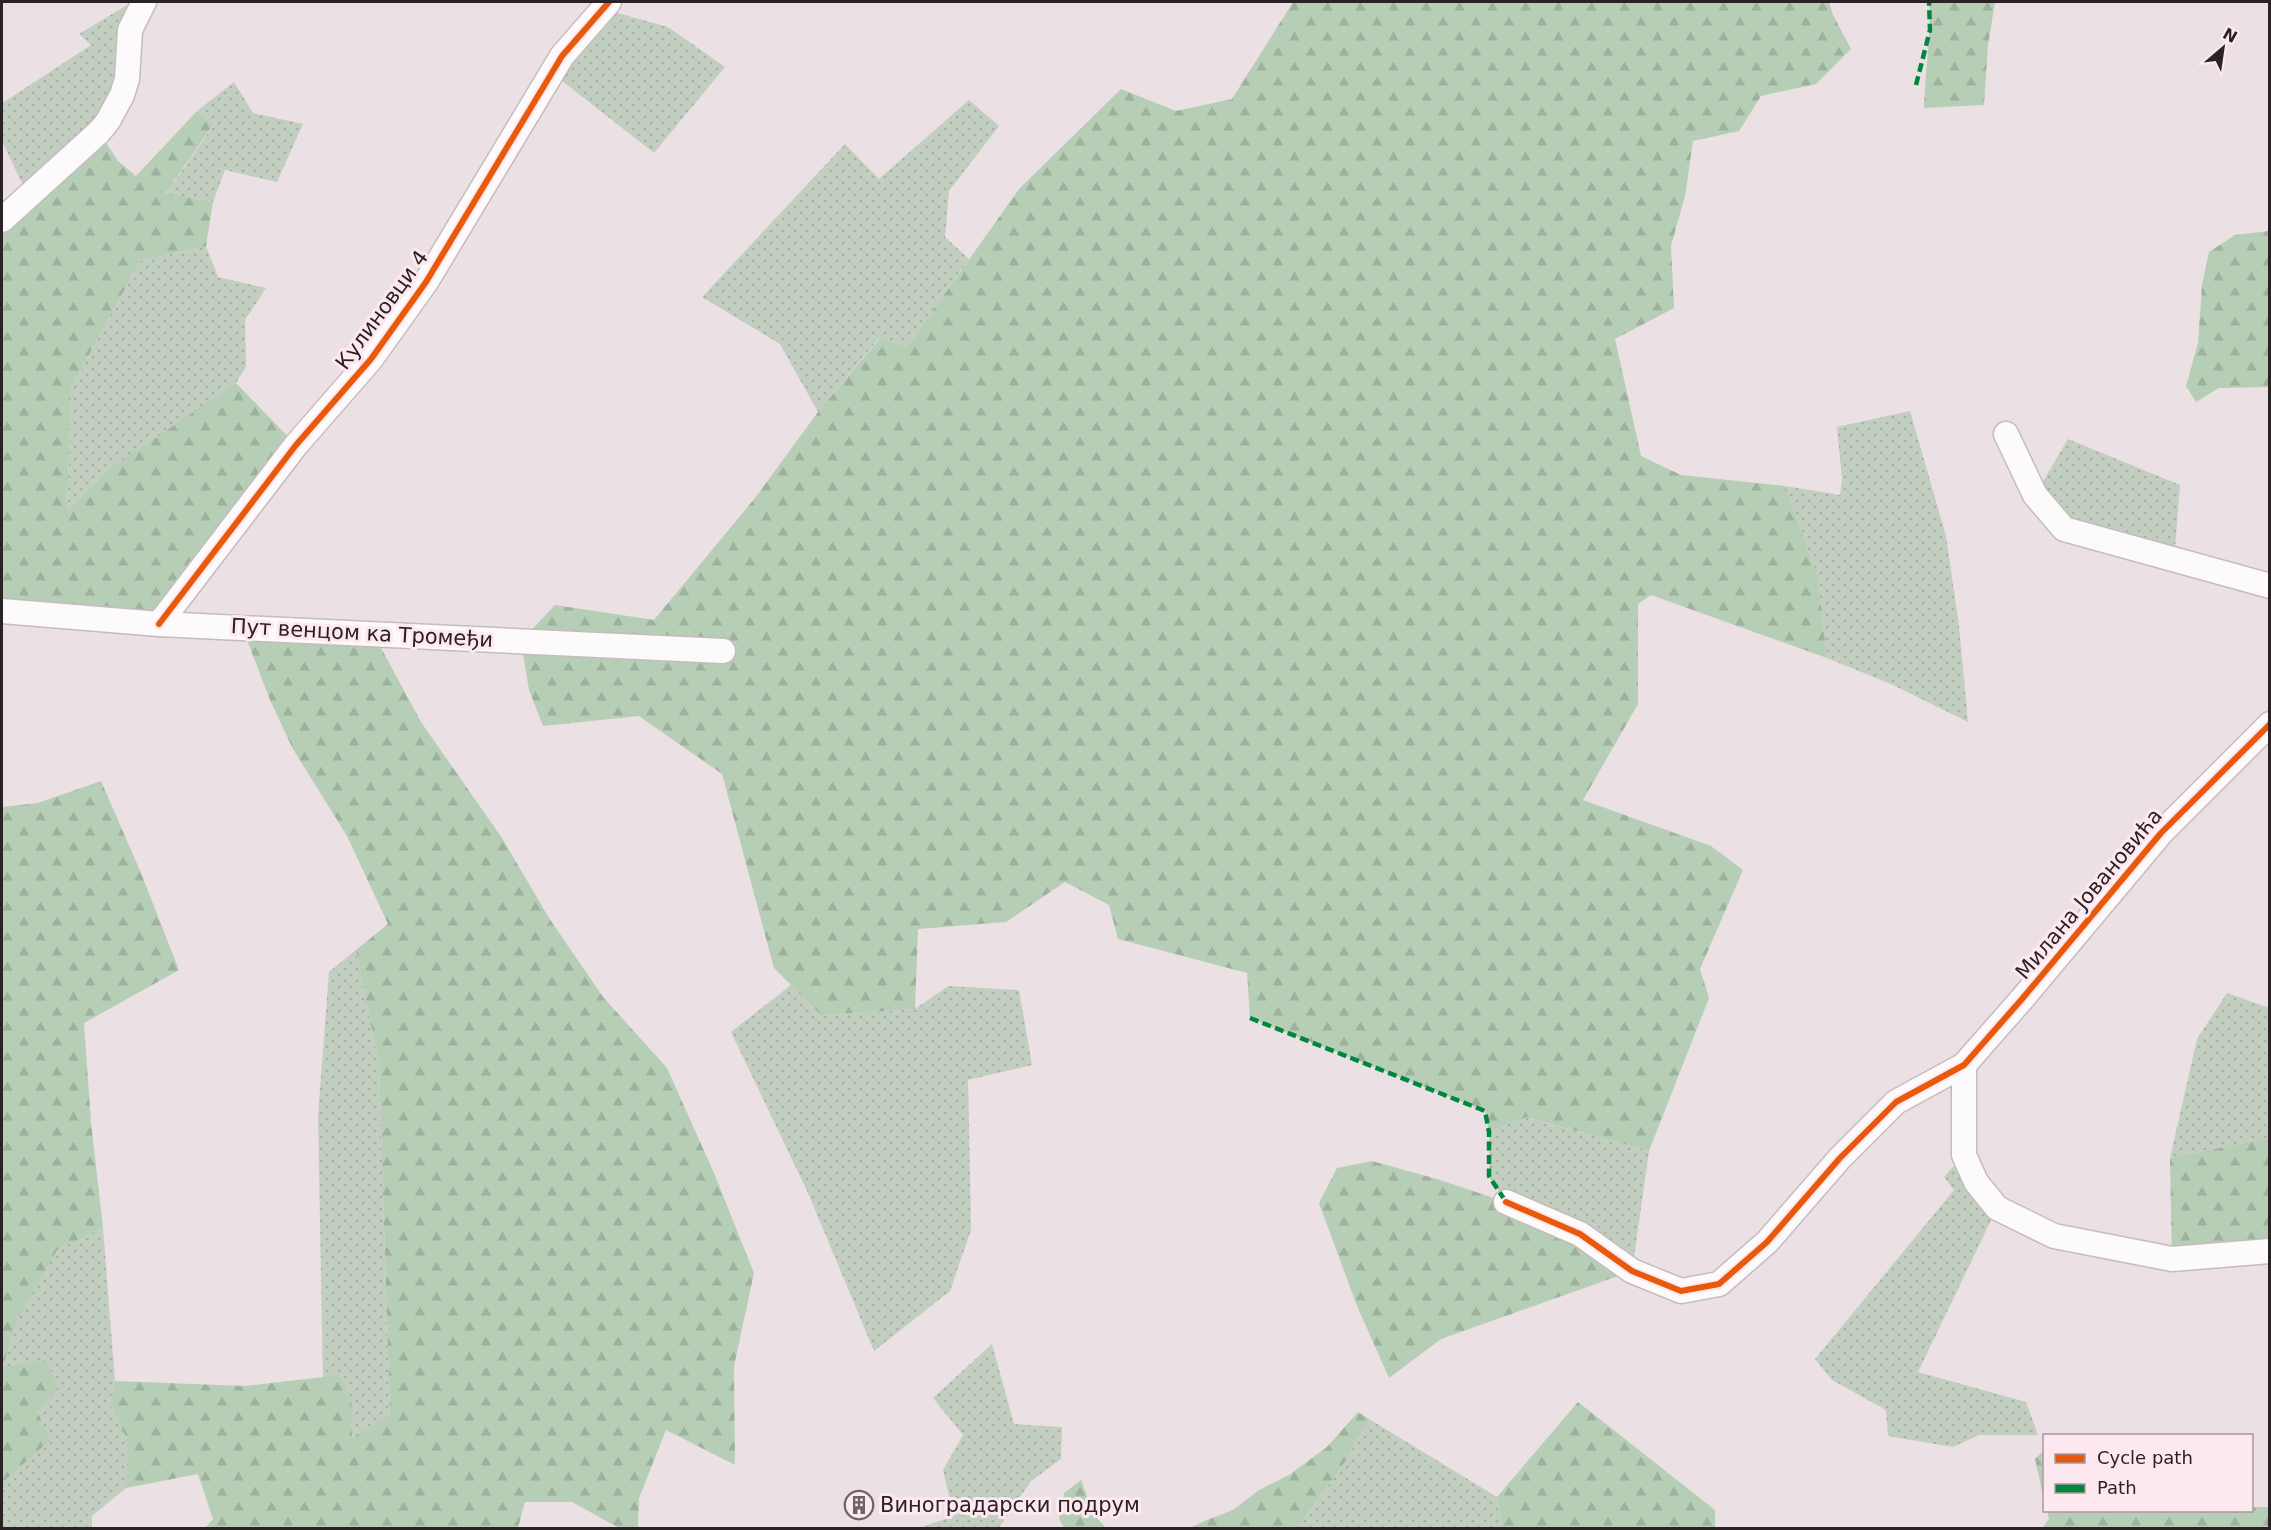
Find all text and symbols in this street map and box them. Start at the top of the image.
north arrow [2193,18,2253,78]
text: N [2220,24,2240,47]
street label: Кулиновци 4 [331,246,433,374]
street label: Пут венцом ка Тромеђи [230,614,494,652]
street label: Милана Јовановића [2011,804,2167,984]
legend [2043,1434,2253,1512]
text: Cycle path [2097,1447,2193,1468]
text: Path [2097,1477,2137,1498]
building icon: Виноградарски подрум [843,1489,875,1521]
place label: Виноградарски подрум [880,1493,1140,1517]

